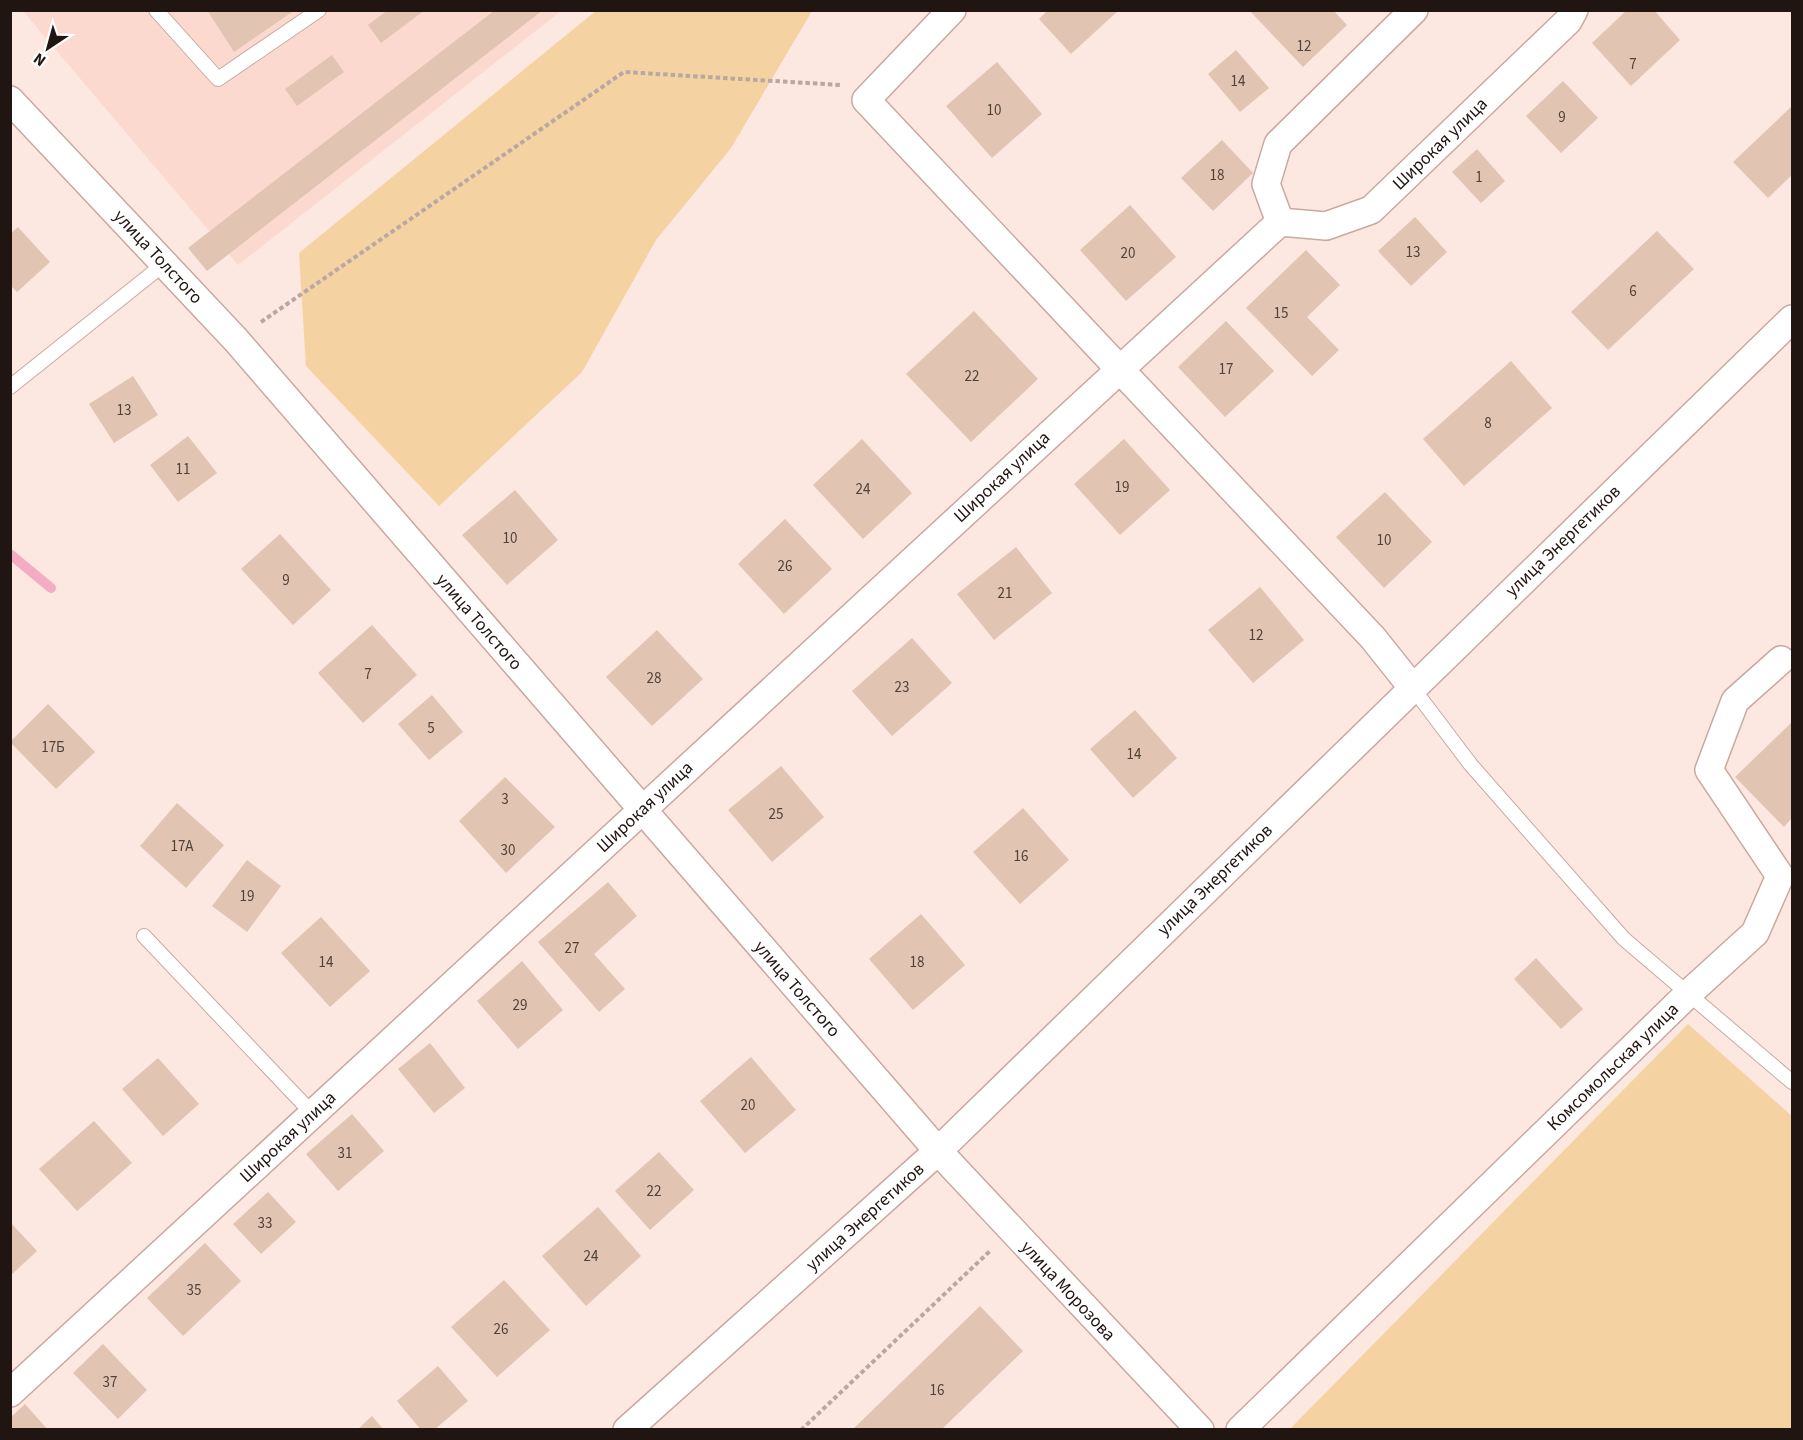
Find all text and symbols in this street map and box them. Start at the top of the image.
north arrow [18,18,78,78]
house number: 12 [1297,36,1311,57]
text: N [29,47,51,71]
house number: 7 [1629,54,1637,75]
house number: 14 [1231,71,1246,92]
street label: Широкая улица [1387,92,1493,196]
house number: 10 [987,100,1001,121]
house number: 9 [1558,107,1566,128]
house number: 18 [1210,165,1224,186]
house number: 1 [1475,167,1483,188]
street label: улица Толстого [108,204,208,310]
house number: 13 [1406,242,1420,263]
house number: 20 [1121,243,1135,264]
house number: 6 [1629,281,1637,302]
house number: 15 [1274,303,1288,324]
house number: 17 [1219,359,1233,380]
house number: 22 [965,366,979,387]
house number: 13 [117,400,131,421]
house number: 8 [1484,413,1492,434]
street label: Широкая улица [948,426,1056,528]
house number: 11 [176,459,190,480]
house number: 19 [1115,477,1129,498]
house number: 24 [856,479,871,500]
street label: улица Энергетиков [1500,479,1626,603]
house number: 10 [503,528,517,549]
house number: 10 [1377,530,1391,551]
house number: 26 [778,556,792,577]
street label: улица Толстого [430,568,528,676]
house number: 9 [282,570,290,591]
house number: 21 [998,583,1012,604]
house number: 12 [1249,625,1263,646]
house number: 7 [364,664,372,685]
house number: 28 [647,668,661,689]
house number: 23 [895,677,909,698]
house number: 5 [427,718,435,739]
house number: 17Б [41,737,65,758]
house number: 14 [1127,744,1142,765]
street label: Широкая улица [591,756,699,858]
house number: 3 [501,789,509,810]
house number: 25 [769,804,783,825]
street label: улица Энергетиков [1152,818,1278,942]
house number: 17А [170,836,194,857]
house number: 30 [501,840,515,861]
house number: 16 [1014,846,1028,867]
house number: 19 [240,886,254,907]
street label: улица Толстого [748,935,846,1043]
house number: 27 [565,938,579,959]
house number: 14 [319,952,334,973]
house number: 18 [910,952,924,973]
house number: 29 [513,995,527,1016]
street label: Комсомольская улица [1542,997,1684,1137]
street label: Широкая улица [234,1086,342,1188]
house number: 20 [741,1095,755,1116]
house number: 31 [338,1143,352,1164]
street label: улица Энергетиков [800,1157,930,1277]
house number: 22 [647,1181,661,1202]
house number: 33 [258,1213,272,1234]
street label: улица Морозова [1015,1235,1121,1347]
house number: 24 [584,1246,599,1267]
house number: 35 [187,1280,201,1301]
house number: 26 [494,1319,508,1340]
house number: 37 [103,1372,117,1393]
house number: 16 [930,1380,944,1401]

